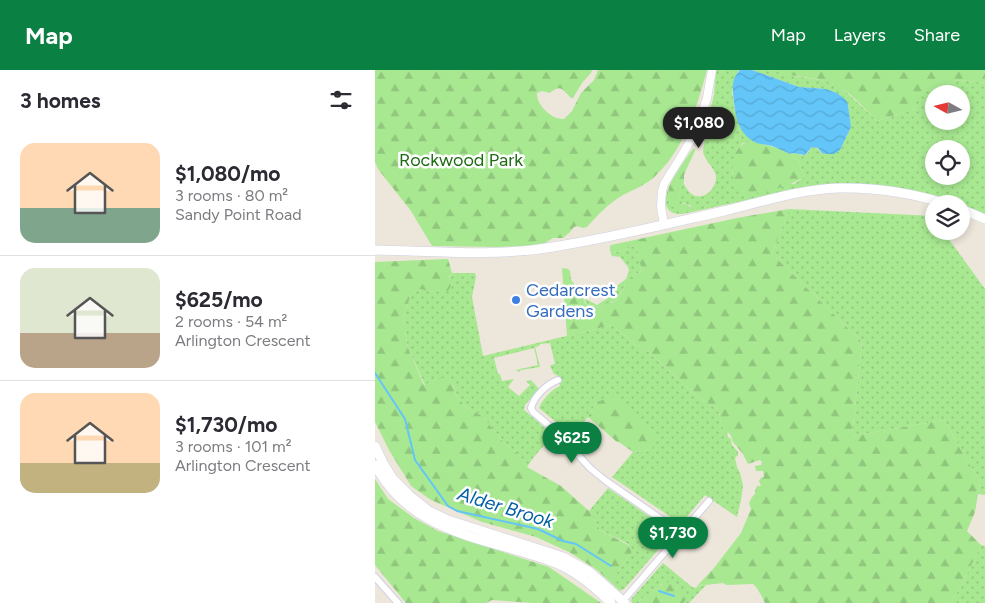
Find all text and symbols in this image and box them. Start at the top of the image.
text: Map [25,21,73,50]
text: Map [771,24,806,46]
text: Layers [834,24,886,46]
text: Share [914,24,960,46]
north arrow [925,85,970,130]
map controls [925,85,970,240]
icon: filters [327,86,355,114]
text: 3 homes [20,88,101,113]
pin: $1,080 [658,106,740,149]
text: $1,080 [674,113,724,132]
button: locate [925,140,970,185]
park label: Rockwood Park [399,149,523,171]
text: $1,080/mo [175,161,281,186]
icon: home [60,163,120,223]
text: 3 rooms · 80 m² [175,186,288,205]
button: layers [925,195,970,240]
text: Sandy Point Road [175,205,302,224]
place label: Cedarcrest Gardens [526,279,616,322]
text: $625/mo [175,287,263,312]
icon: home [60,288,120,348]
marker: Cedarcrest Gardens [510,294,522,306]
text: 2 rooms · 54 m² [175,312,287,331]
text: Arlington Crescent [175,331,310,350]
text: $1,730/mo [175,412,277,437]
icon: home [60,413,120,473]
pin: $625 [542,422,602,464]
text: $625 [554,428,590,447]
text: 3 rooms · 101 m² [175,437,291,456]
text: Arlington Crescent [175,456,310,475]
water label: Alder Brook [454,482,557,533]
pin: $1,730 [632,516,714,559]
text: $1,730 [649,523,697,542]

